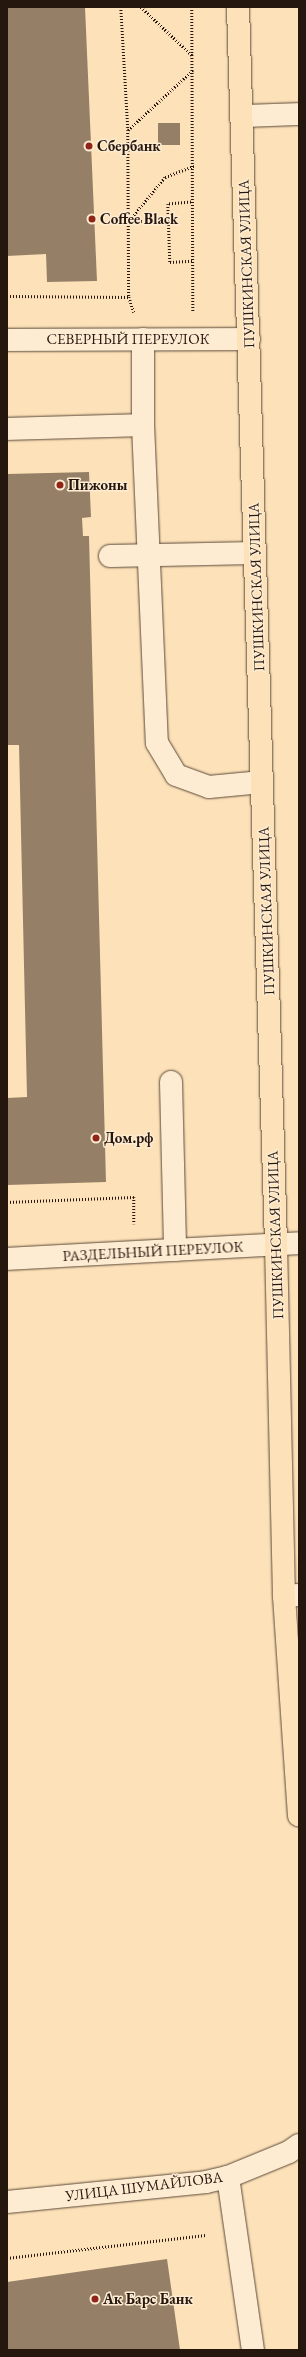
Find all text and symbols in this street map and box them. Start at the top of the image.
place label: Сбербанк [97,137,161,155]
marker: Сбербанк [84,141,94,151]
street label: ПУШКИНСКАЯ УЛИЦА [234,179,258,349]
place label: Coffee Black [100,210,178,228]
marker: Coffee Black [87,214,97,224]
street label: СЕВЕРНЫЙ ПЕРЕУЛОК [46,330,210,348]
place label: Пижоны [68,476,127,494]
marker: Пижоны [55,480,65,490]
street label: ПУШКИНСКАЯ УЛИЦА [244,502,268,672]
street label: ПУШКИНСКАЯ УЛИЦА [254,826,278,996]
place label: Дом.рф [104,1129,153,1147]
marker: Дом.рф [91,1133,101,1143]
street label: ПУШКИНСКАЯ УЛИЦА [263,1150,287,1320]
street label: РАЗДЕЛЬНЫЙ ПЕРЕУЛОК [62,1237,244,1265]
street label: УЛИЦА ШУМАЙЛОВА [64,2167,224,2205]
place label: Ак Барс Банк [103,2290,193,2308]
marker: Ак Барс Банк [90,2294,100,2304]

